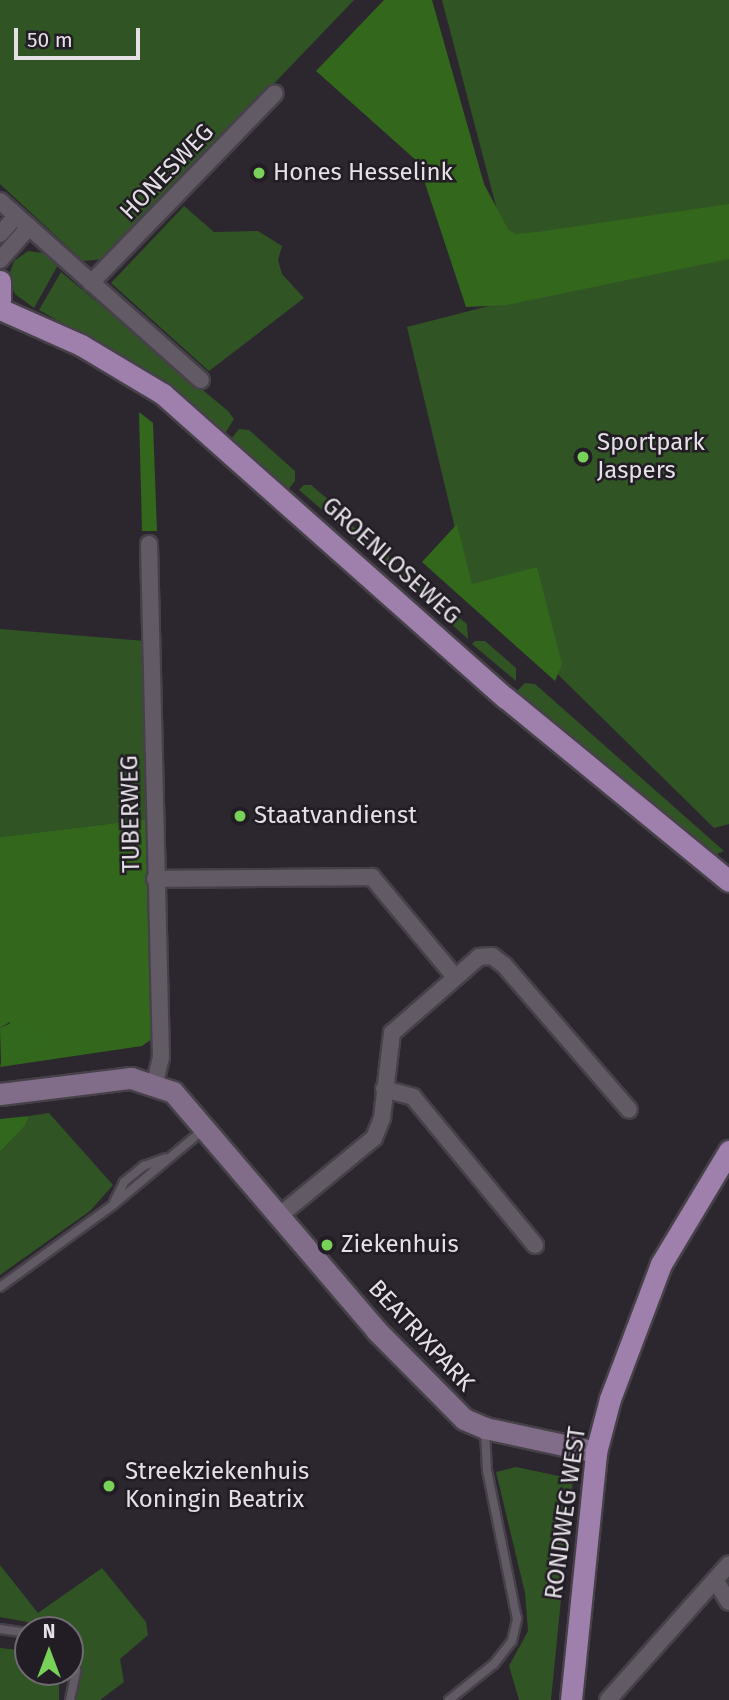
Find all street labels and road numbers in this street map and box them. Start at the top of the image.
street label: HONESWEG [114,118,220,226]
street label: GROENLOSEWEG [316,491,466,631]
street label: TUBERWEG [116,755,146,873]
street label: BEATRIXPARK [362,1274,480,1398]
street label: RONDWEG WEST [540,1425,592,1601]

